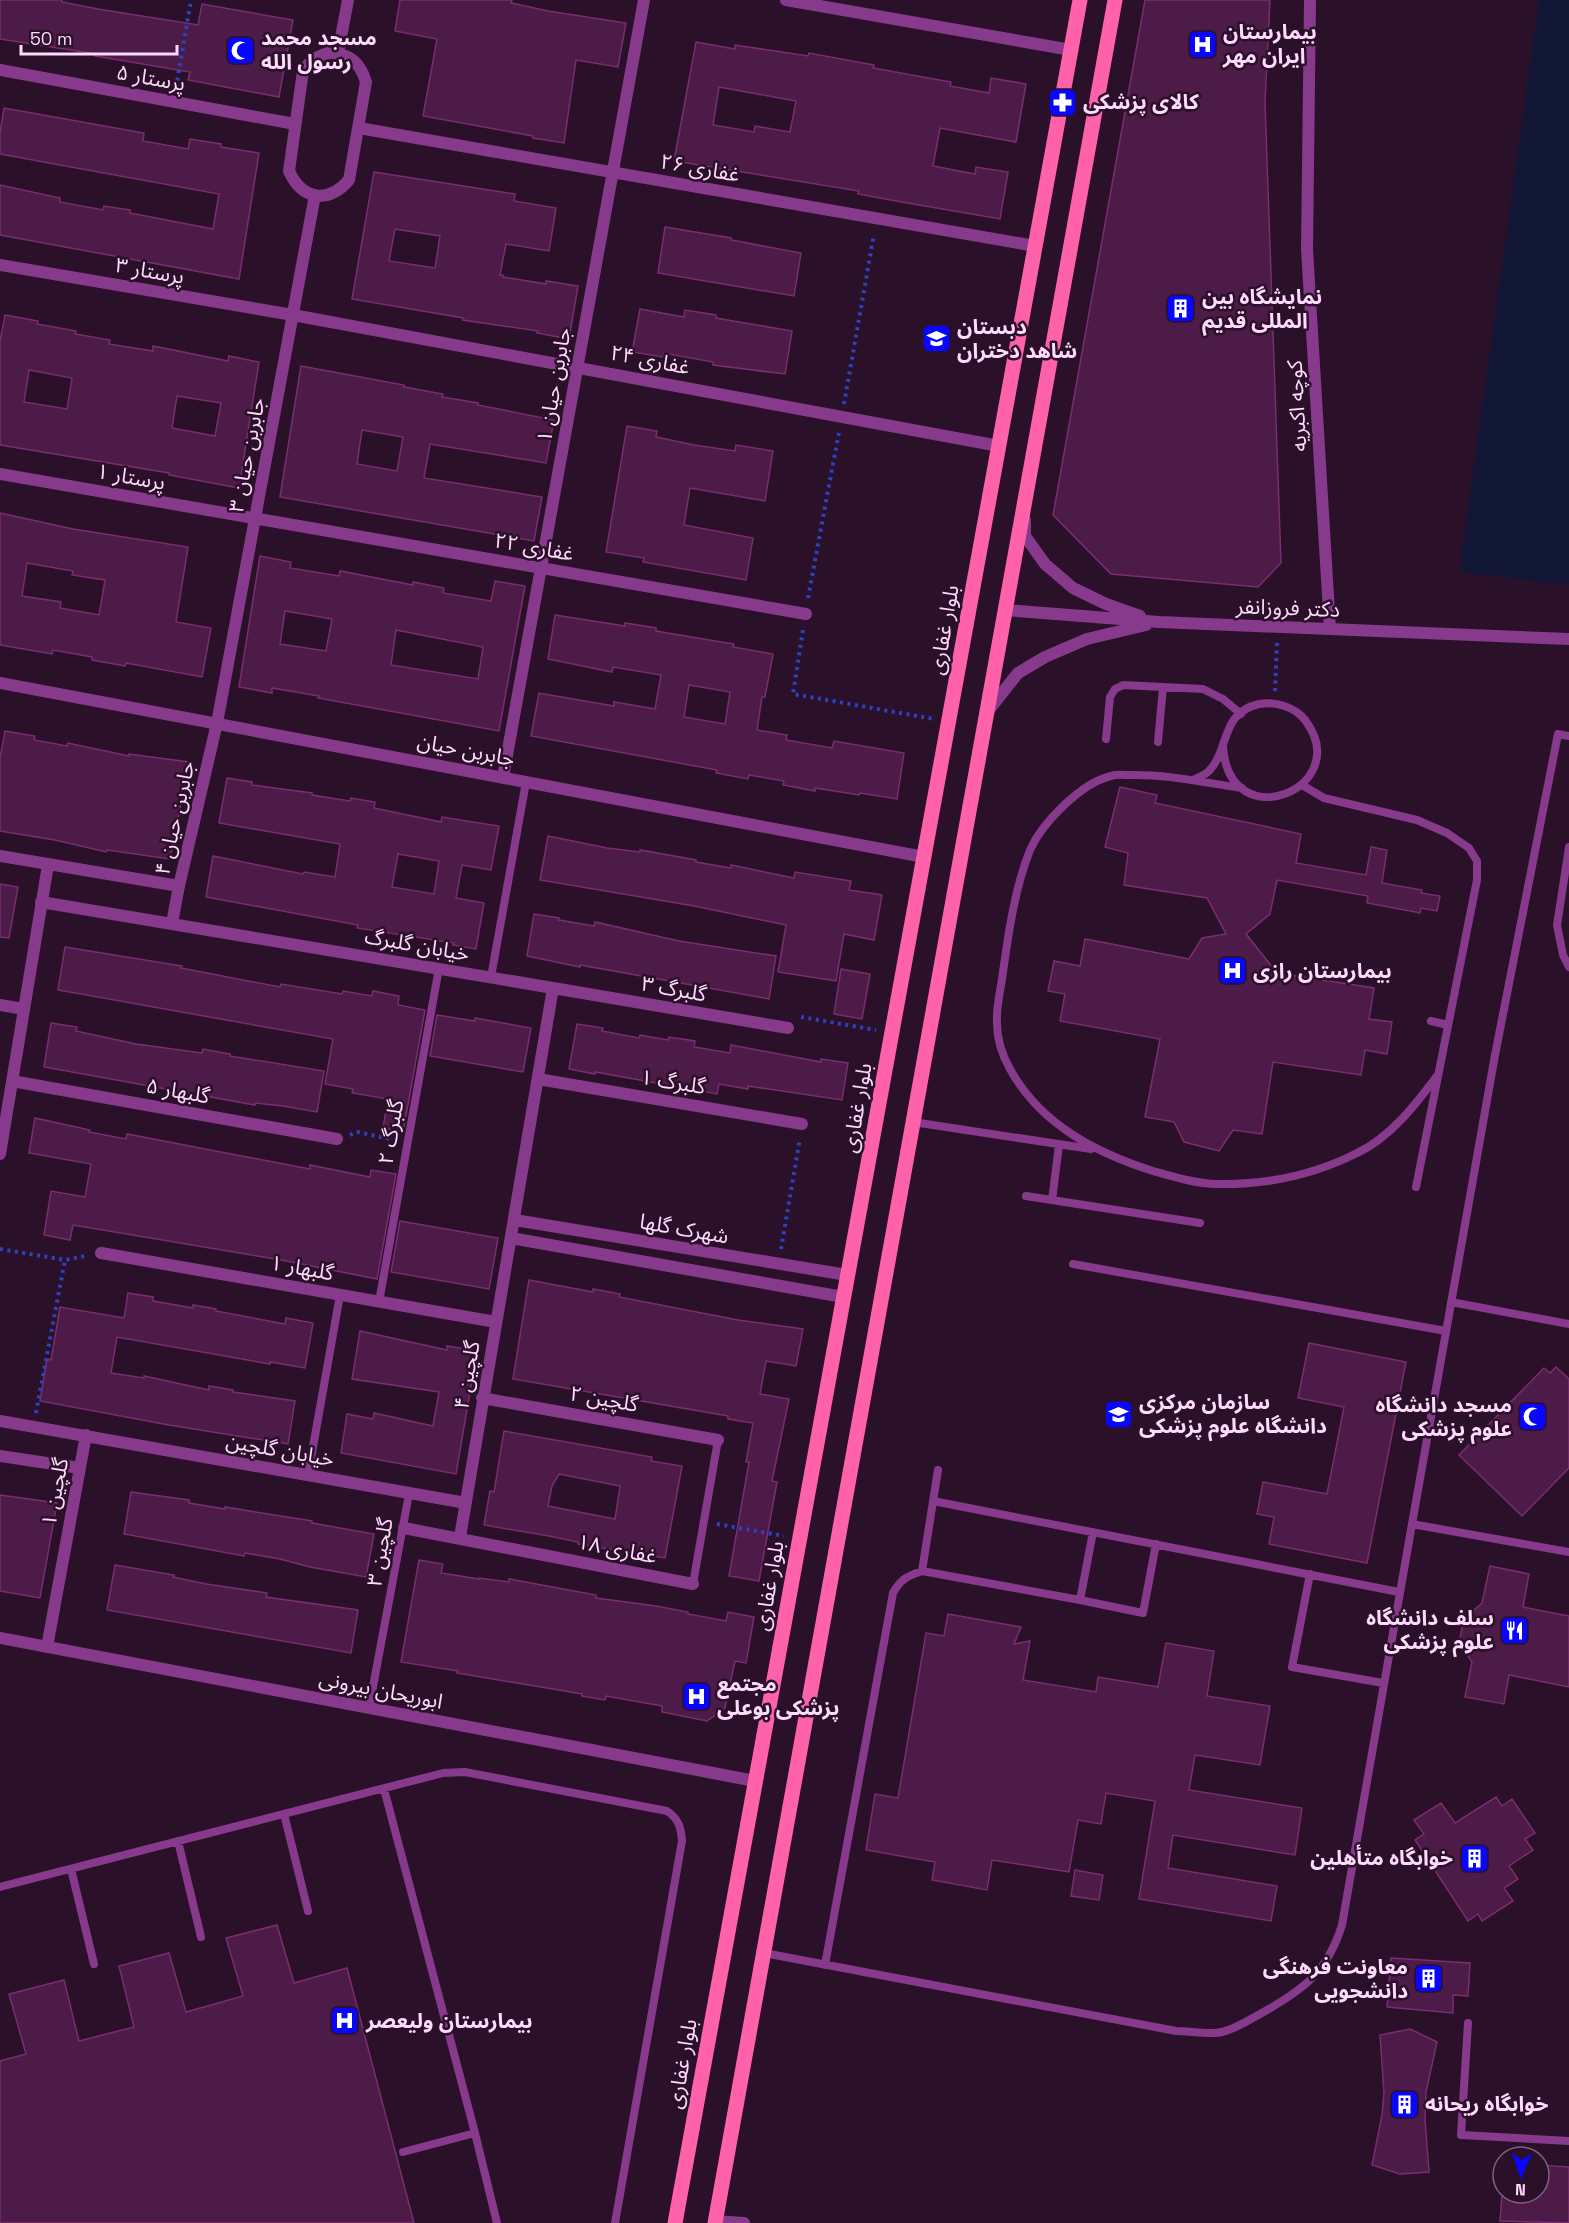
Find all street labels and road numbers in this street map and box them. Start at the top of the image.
street label: پرستار ۵ [114,58,188,97]
street label: غفاری ۲۶ [658,147,742,188]
street label: پرستار ۳ [113,251,187,290]
street label: جابربن حیان ۱ [530,325,577,445]
street label: غفاری ۲۴ [608,339,692,380]
street label: کوچه اکبریه [1281,359,1312,452]
street label: جابربن حیان ۳ [222,395,271,515]
street label: پرستار ۱ [94,457,168,496]
street label: غفاری ۲۲ [492,526,576,567]
street label: بلوار غفاری [922,583,965,677]
street label: دکتر فروزانفر [1235,592,1340,623]
street label: جابربن حیان [415,727,517,772]
street label: جابربن حیان ۴ [148,758,201,878]
street label: خیابان گلبرگ [363,922,472,967]
street label: گلبرگ ۳ [640,970,709,1008]
street label: بلوار غفاری [835,1061,878,1155]
street label: گلبرگ ۱ [639,1063,708,1100]
street label: گلبهار ۵ [144,1072,212,1109]
street label: گلبرگ ۲ [372,1097,410,1166]
street label: شهرک گلها [637,1207,731,1250]
street label: گلبهار ۱ [268,1249,336,1286]
street label: گلچین ۴ [447,1338,486,1411]
street label: گلچین ۲ [568,1379,641,1418]
street label: خیابان گلچین [224,1427,336,1472]
street label: گلچین ۱ [35,1455,74,1528]
street label: گلچین ۳ [360,1515,399,1588]
street label: غفاری ۱۸ [575,1528,659,1569]
street label: بلوار غفاری [747,1539,790,1633]
street label: ابوریحان بیرونی [317,1664,445,1715]
street label: بلوار غفاری [660,2017,703,2111]

